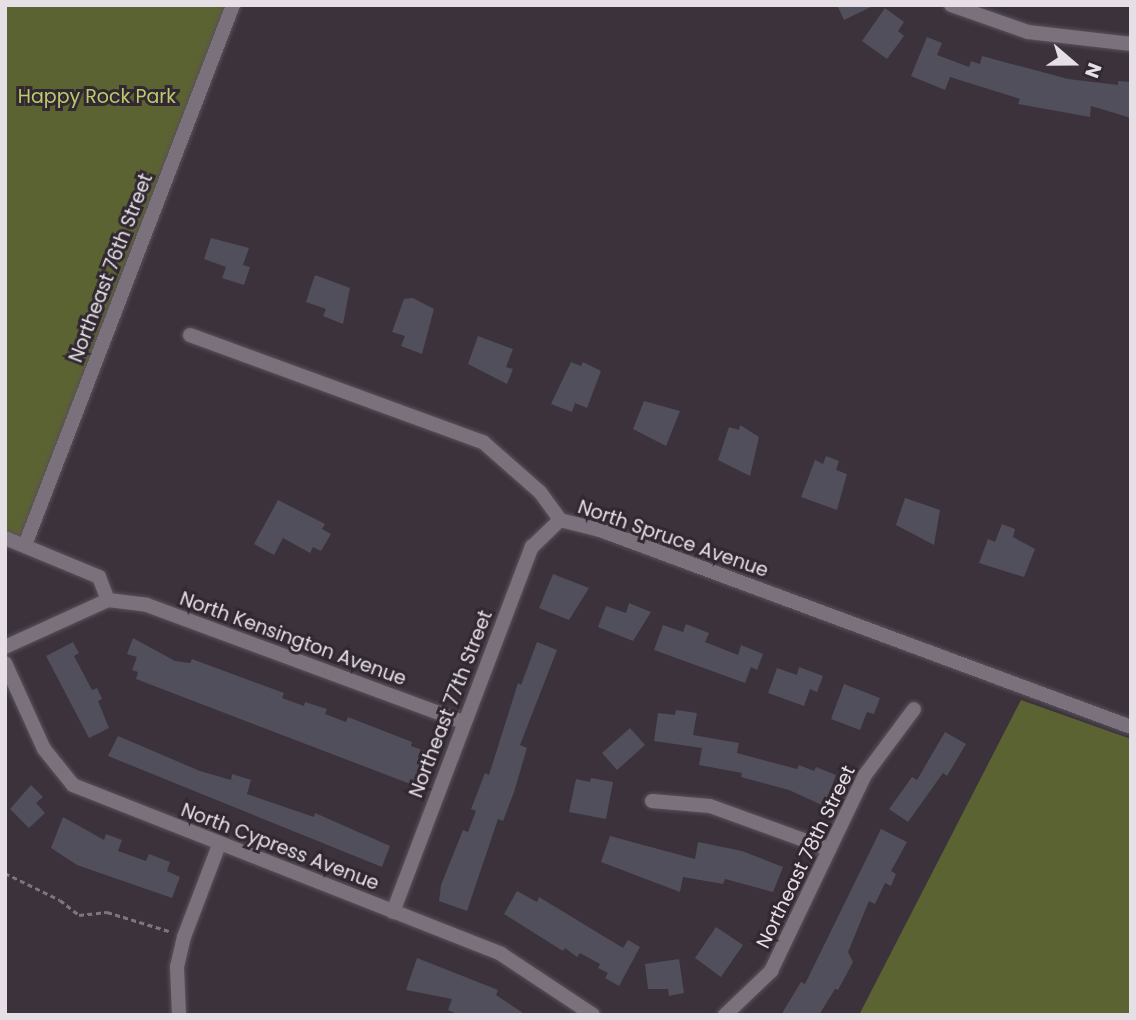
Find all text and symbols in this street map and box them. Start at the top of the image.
north arrow [1038,28,1108,98]
text: N [1078,59,1108,82]
park label: Happy Rock Park [18,86,176,108]
street label: Northeast 76th Street [64,170,158,366]
street label: North Spruce Avenue [575,496,771,582]
street label: North Kensington Avenue [177,587,409,691]
street label: Northeast 77th Street [405,607,497,801]
street label: Northeast 78th Street [752,762,860,952]
street label: North Cypress Avenue [178,799,382,895]

